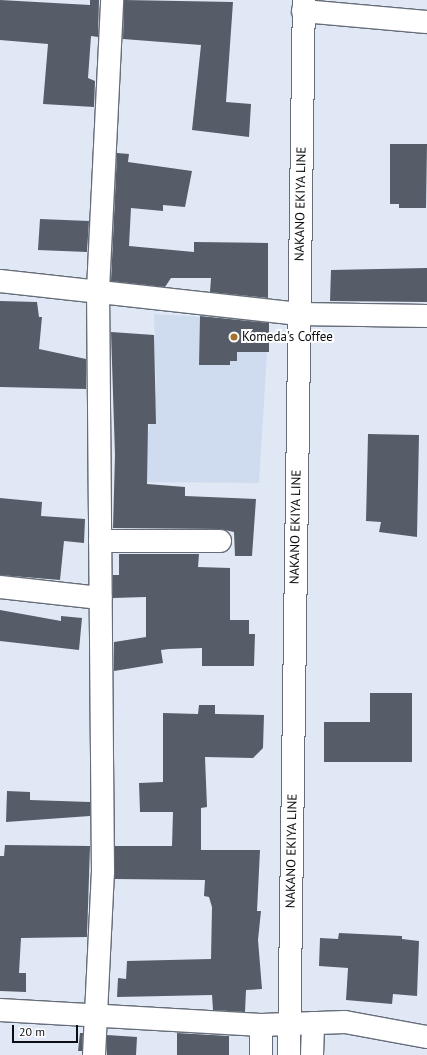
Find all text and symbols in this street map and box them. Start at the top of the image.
street label: NAKANO EKIYA LINE [292,146,310,262]
place label: Komeda's Coffee [242,329,333,345]
marker: Komeda's Coffee [229,332,239,342]
street label: NAKANO EKIYA LINE [287,469,305,585]
street label: NAKANO EKIYA LINE [283,793,301,909]
scale bar [14,1017,80,1043]
text: 20 m [19,1024,45,1039]

